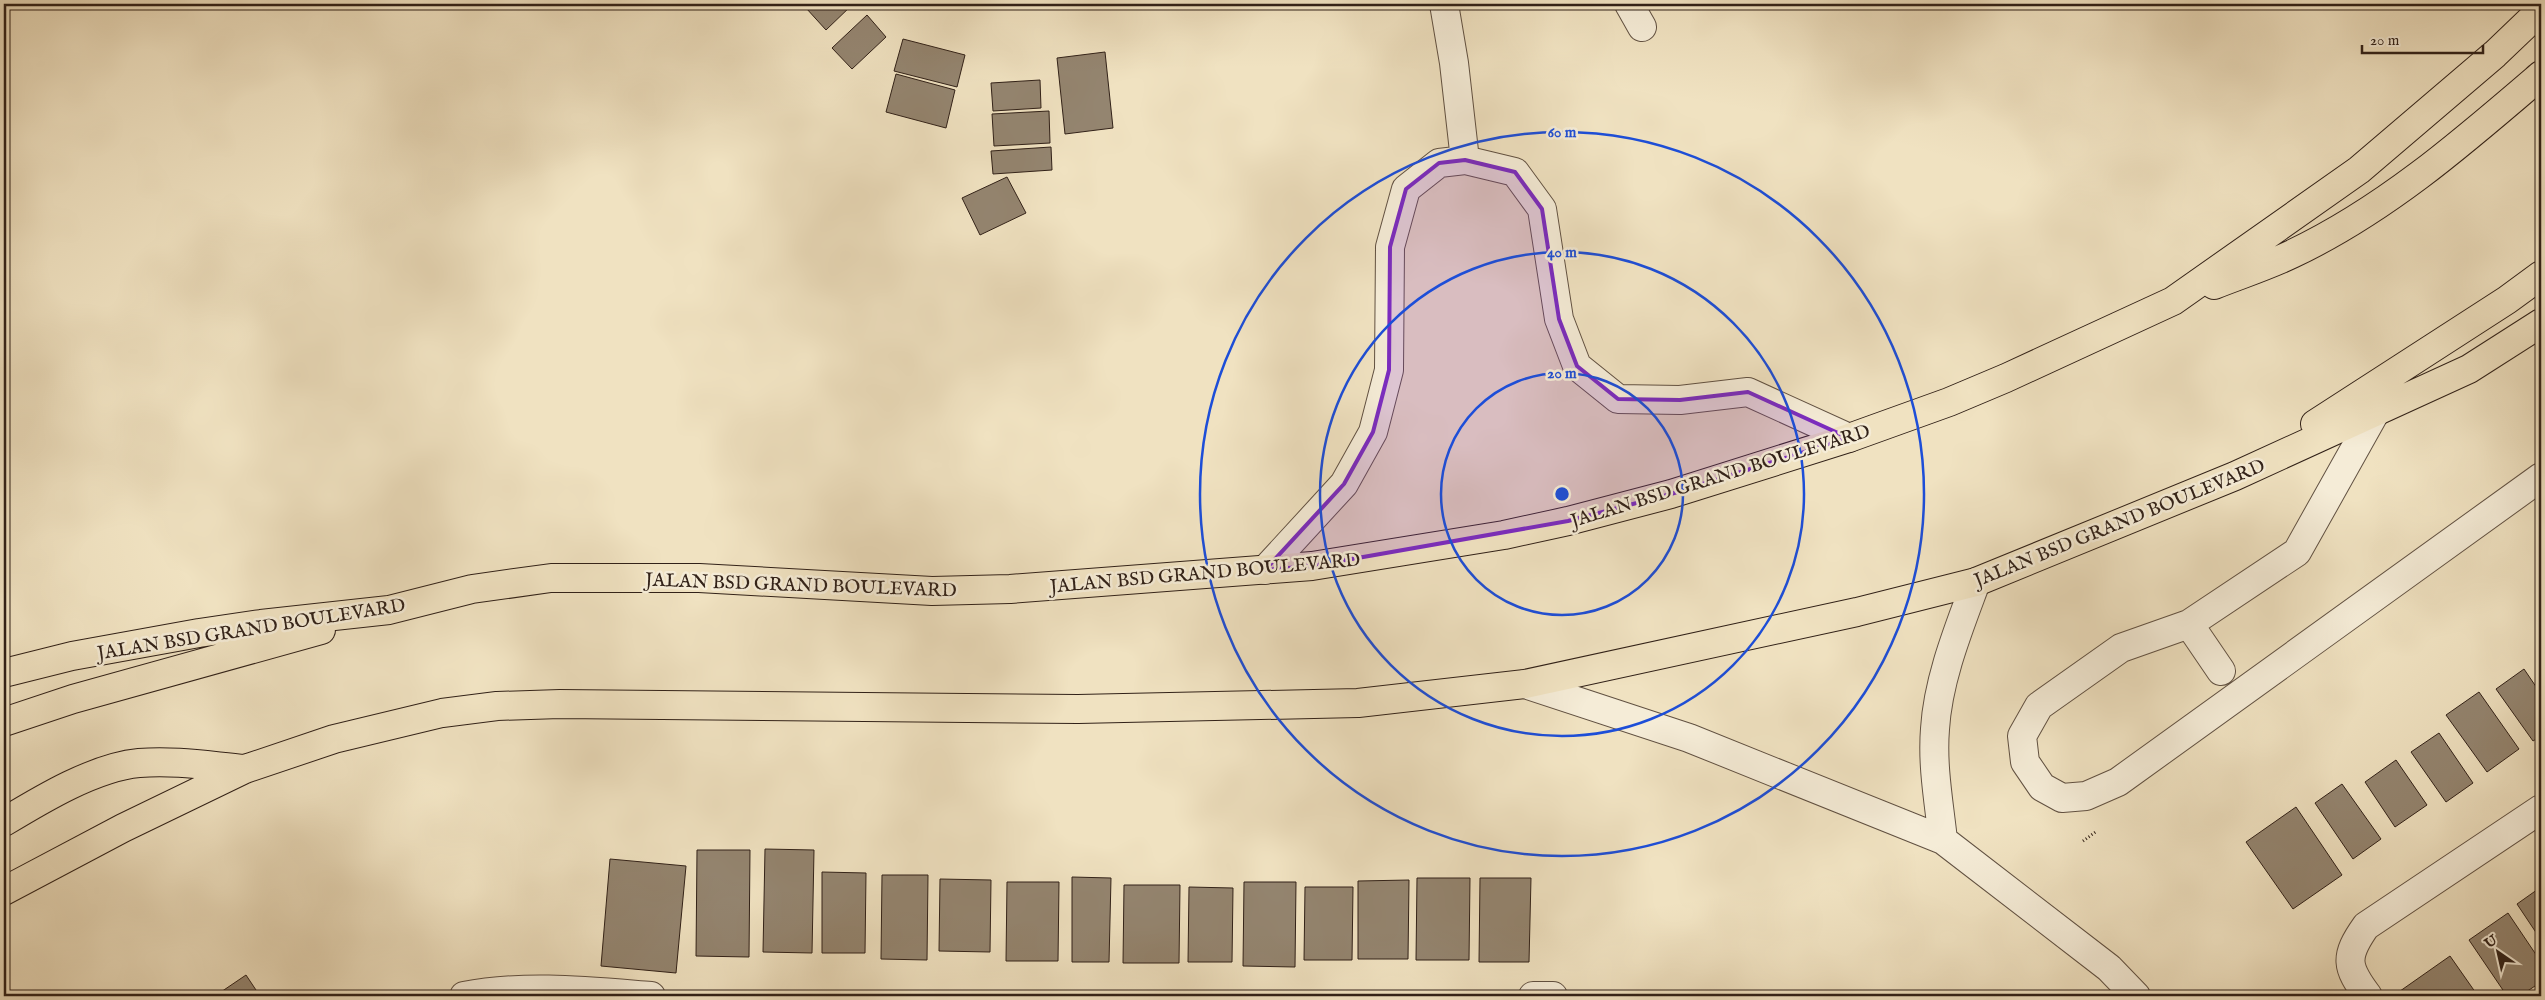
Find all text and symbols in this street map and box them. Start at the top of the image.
scale bar [2362,22,2484,54]
text: 20 m [2370,31,2400,50]
text: 60 m [1548,123,1577,142]
text: 40 m [1547,243,1577,262]
text: 20 m [1547,364,1577,383]
street label: JALAN BSD GRAND BOULEVARD [1566,420,1873,535]
street label: JALAN BSD GRAND BOULEVARD [1969,454,2269,594]
centre of rings [1553,485,1571,503]
street label: JALAN BSD GRAND BOULEVARD [1047,548,1361,600]
street label: JALAN BSD GRAND BOULEVARD [643,569,957,603]
street label: JALAN BSD GRAND BOULEVARD [94,594,407,667]
north arrow [2472,928,2522,978]
text: U [2481,931,2502,953]

